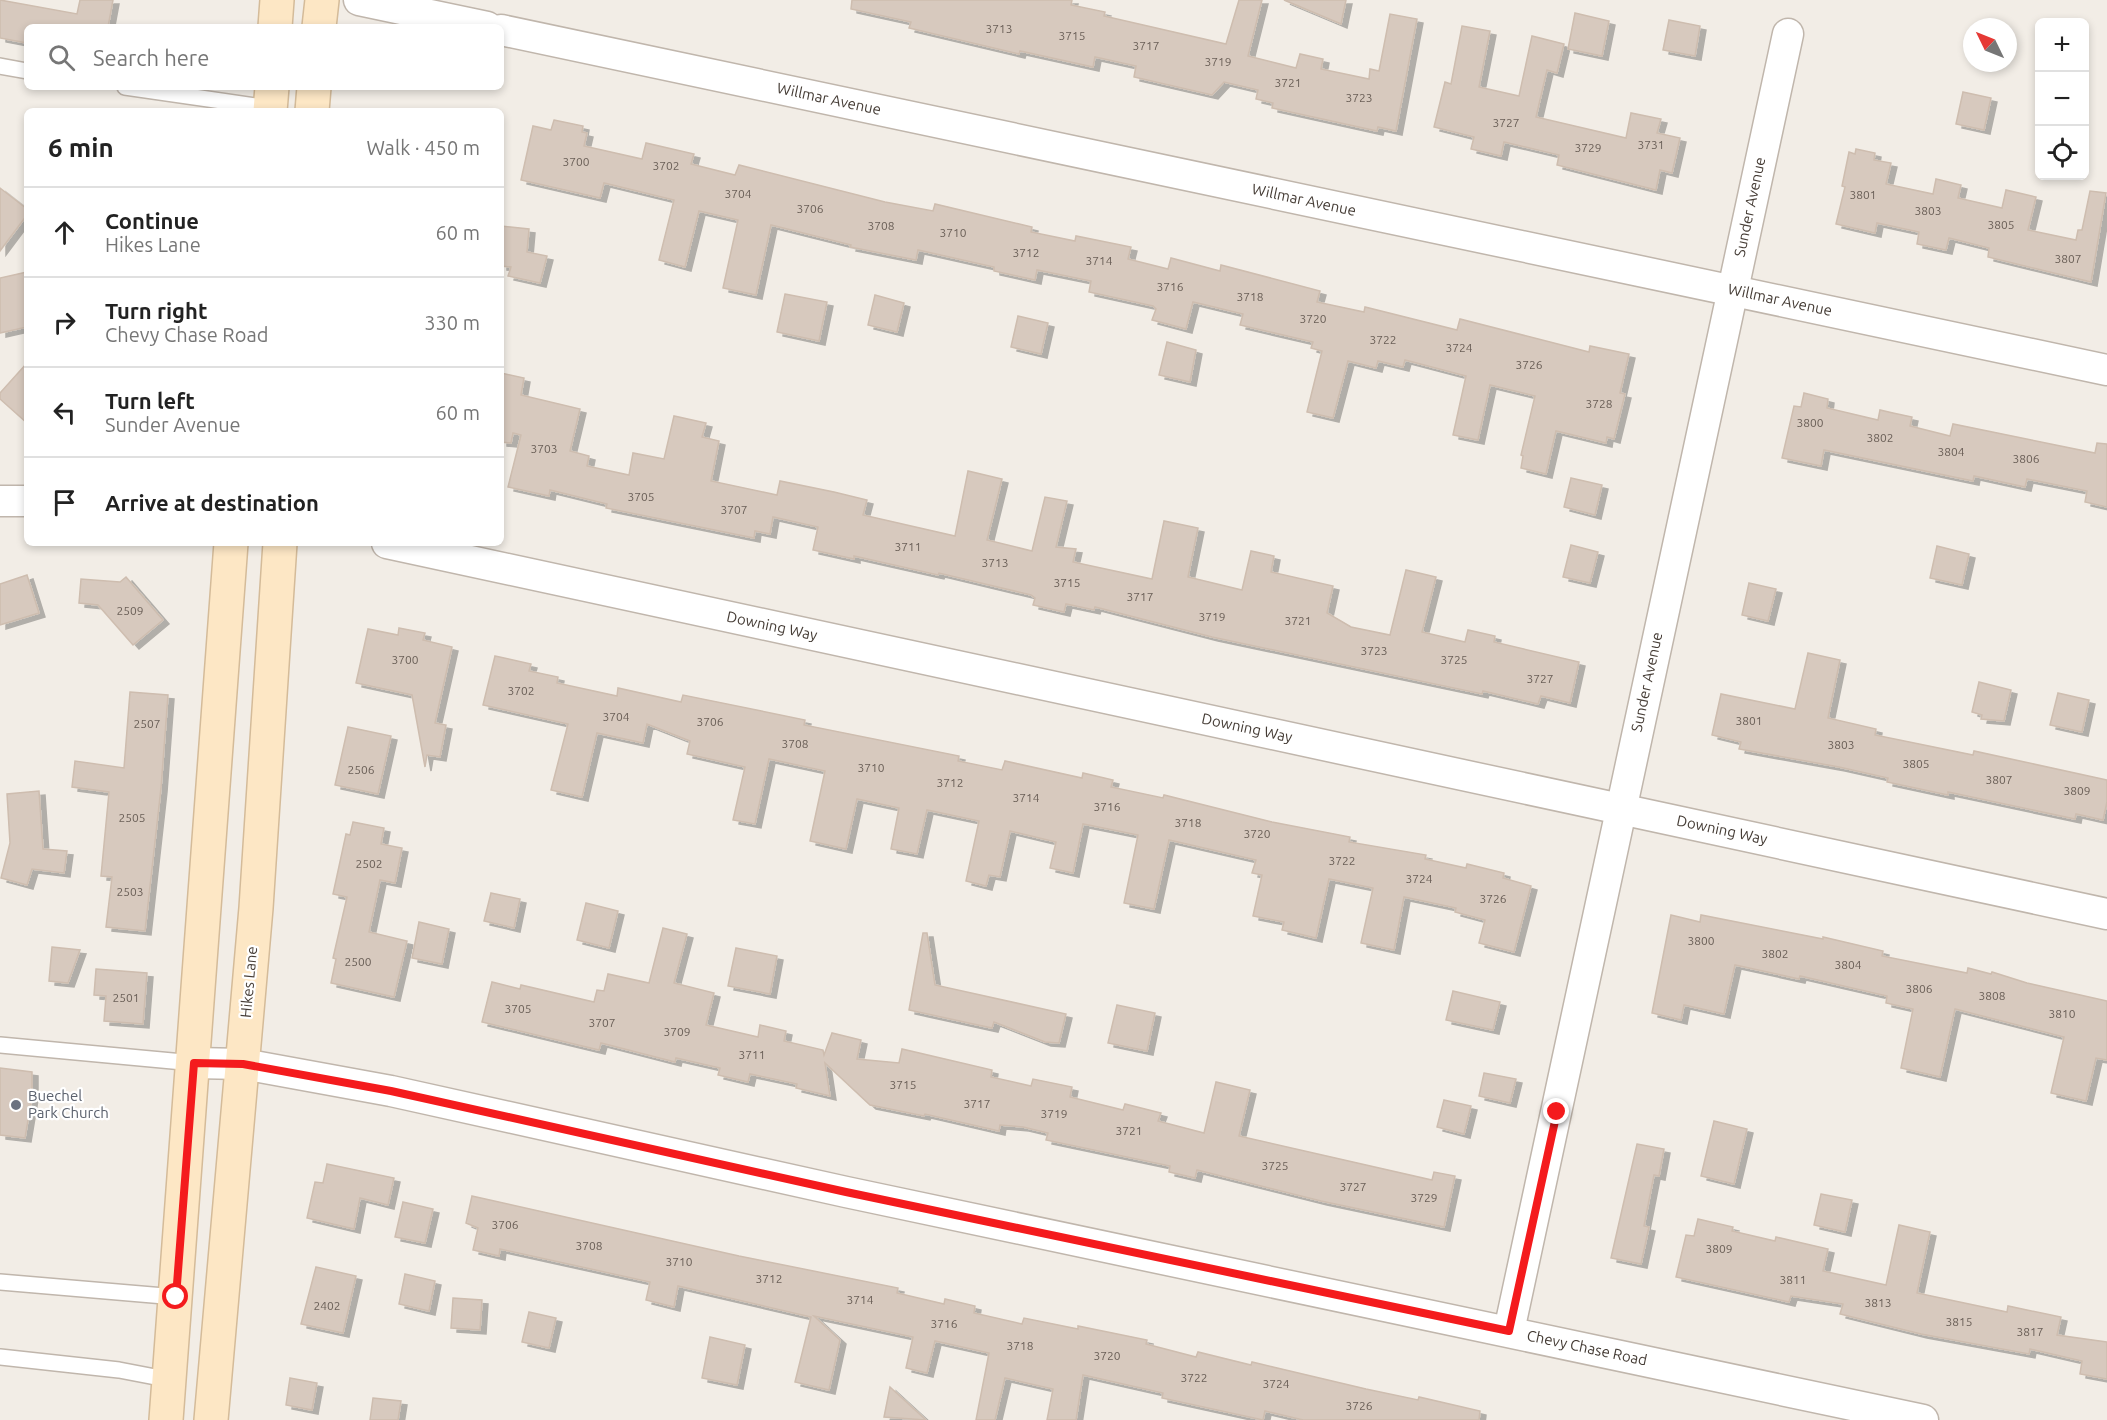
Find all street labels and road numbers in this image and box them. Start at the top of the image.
street label: Willmar Avenue [775,79,883,118]
street label: Sunder Avenue [1731,155,1768,258]
street label: Willmar Avenue [1250,180,1358,219]
street label: Willmar Avenue [1726,280,1834,319]
street label: Downing Way [725,608,819,643]
street label: Sunder Avenue [1628,630,1665,733]
street label: Downing Way [1200,710,1294,745]
street label: Downing Way [1675,812,1769,847]
street label: Hikes Lane [237,945,260,1018]
street label: Chevy Chase Road [1525,1326,1649,1369]

